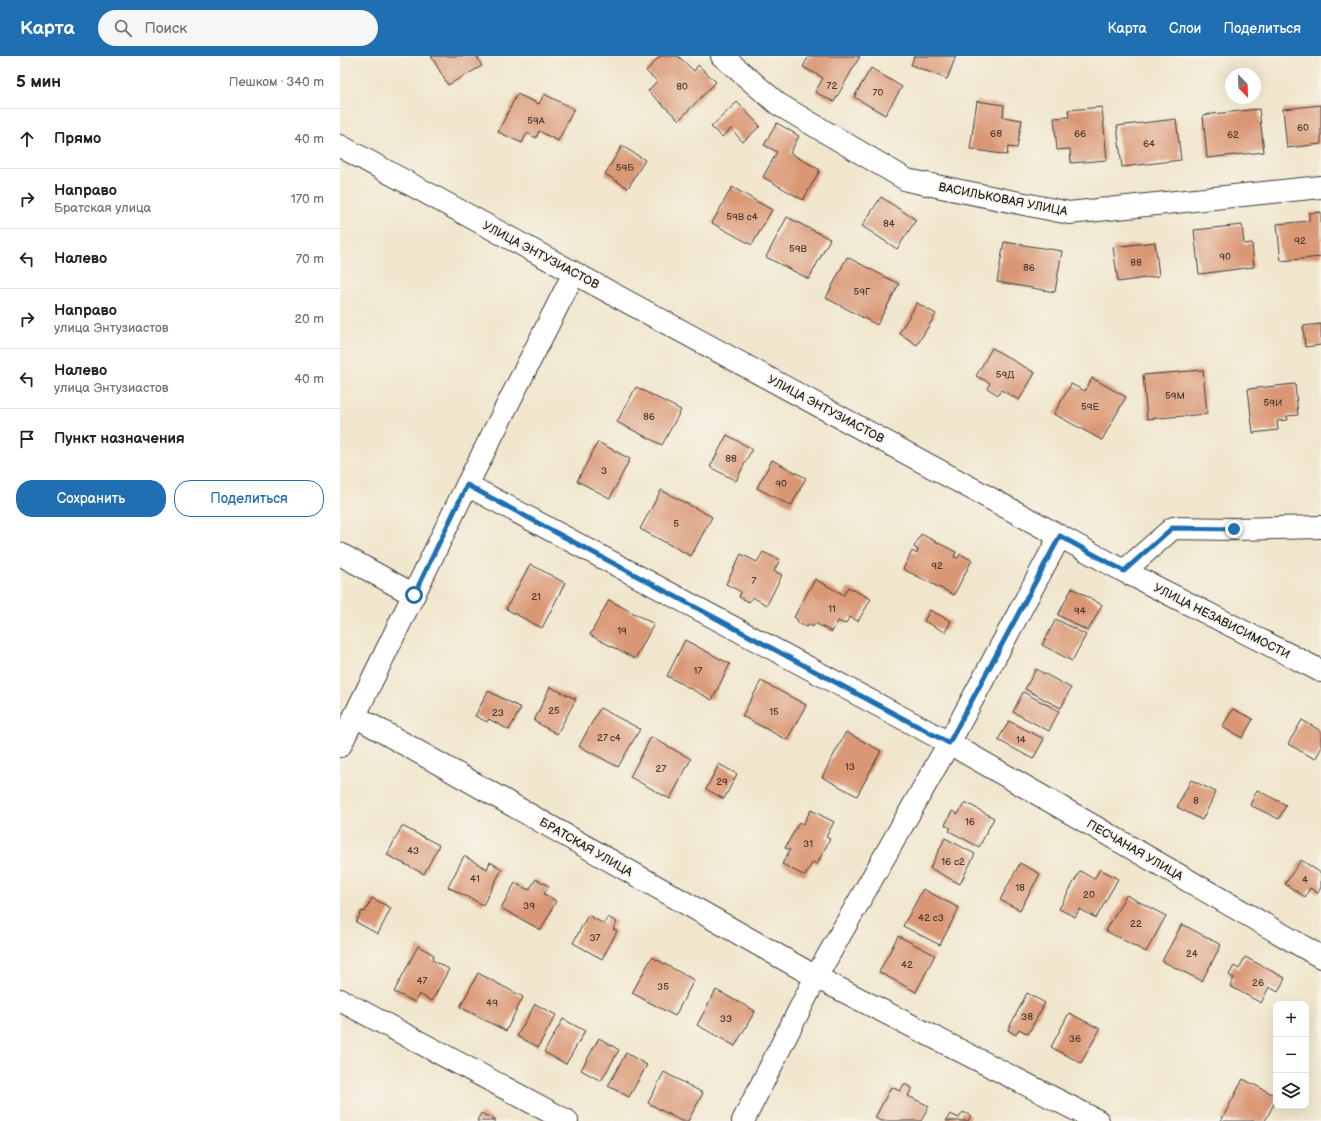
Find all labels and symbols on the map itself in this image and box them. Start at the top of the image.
north arrow [1225,68,1261,104]
house number: 72 [827,80,838,92]
house number: 80 [676,81,688,93]
house number: 70 [873,87,884,99]
house number: 59А [527,115,546,127]
house number: 60 [1297,122,1309,134]
house number: 68 [990,128,1002,140]
house number: 66 [1074,128,1086,140]
house number: 62 [1227,129,1239,141]
house number: 64 [1143,138,1155,150]
house number: 59Б [616,162,634,174]
street label: ВАСИЛЬКОВАЯ УЛИЦА [937,180,1069,219]
house number: 59В с4 [726,211,758,223]
street label: УЛИЦА ЭНТУЗИАСТОВ [480,218,602,293]
house number: 84 [883,218,895,230]
house number: 92 [1294,235,1306,247]
house number: 59В [789,243,808,255]
house number: 90 [1219,251,1231,263]
house number: 88 [1130,257,1142,269]
house number: 86 [1023,262,1035,274]
house number: 59Г [853,286,871,298]
house number: 59Д [996,369,1014,381]
street label: УЛИЦА ЭНТУЗИАСТОВ [765,372,887,447]
house number: 59М [1165,390,1185,402]
house number: 59И [1264,397,1282,409]
house number: 59Е [1081,401,1099,413]
house number: 86 [643,411,655,423]
house number: 88 [725,453,737,465]
house number: 3 [601,465,607,477]
house number: 90 [775,478,787,490]
house number: 5 [673,518,679,530]
route end [1225,520,1243,538]
house number: 92 [931,560,943,572]
house number: 7 [752,575,757,587]
street label: УЛИЦА НЕЗАВИСИМОСТИ [1151,580,1293,662]
route start [405,586,423,604]
house number: 21 [531,591,541,603]
house number: 11 [828,603,836,615]
house number: 94 [1074,605,1086,617]
house number: 19 [617,625,627,637]
house number: 17 [694,665,702,677]
house number: 25 [548,705,560,717]
house number: 15 [769,706,779,718]
house number: 23 [492,707,504,719]
house number: 27 с4 [597,732,621,744]
house number: 14 [1016,734,1026,746]
house number: 13 [845,761,855,773]
house number: 27 [656,763,666,775]
house number: 29 [716,776,728,788]
house number: 8 [1193,795,1199,807]
street label: БРАТСКАЯ УЛИЦА [536,815,636,881]
house number: 16 [965,816,975,828]
street label: ПЕСЧАНАЯ УЛИЦА [1084,817,1186,884]
house number: 31 [803,838,813,850]
house number: 43 [407,845,419,857]
house number: 16 с2 [941,856,965,868]
house number: 41 [470,873,480,885]
house number: 4 [1302,874,1308,886]
house number: 18 [1015,882,1025,894]
house number: 20 [1083,889,1095,901]
house number: 39 [523,900,535,912]
house number: 42 с3 [918,912,944,924]
house number: 22 [1130,918,1142,930]
house number: 37 [589,932,601,944]
house number: 24 [1186,948,1198,960]
house number: 42 [901,959,913,971]
house number: 47 [416,975,428,987]
house number: 26 [1252,977,1264,989]
house number: 35 [657,981,669,993]
house number: 49 [486,997,498,1009]
house number: 38 [1021,1011,1033,1023]
house number: 33 [720,1013,732,1025]
house number: 36 [1069,1033,1081,1045]

